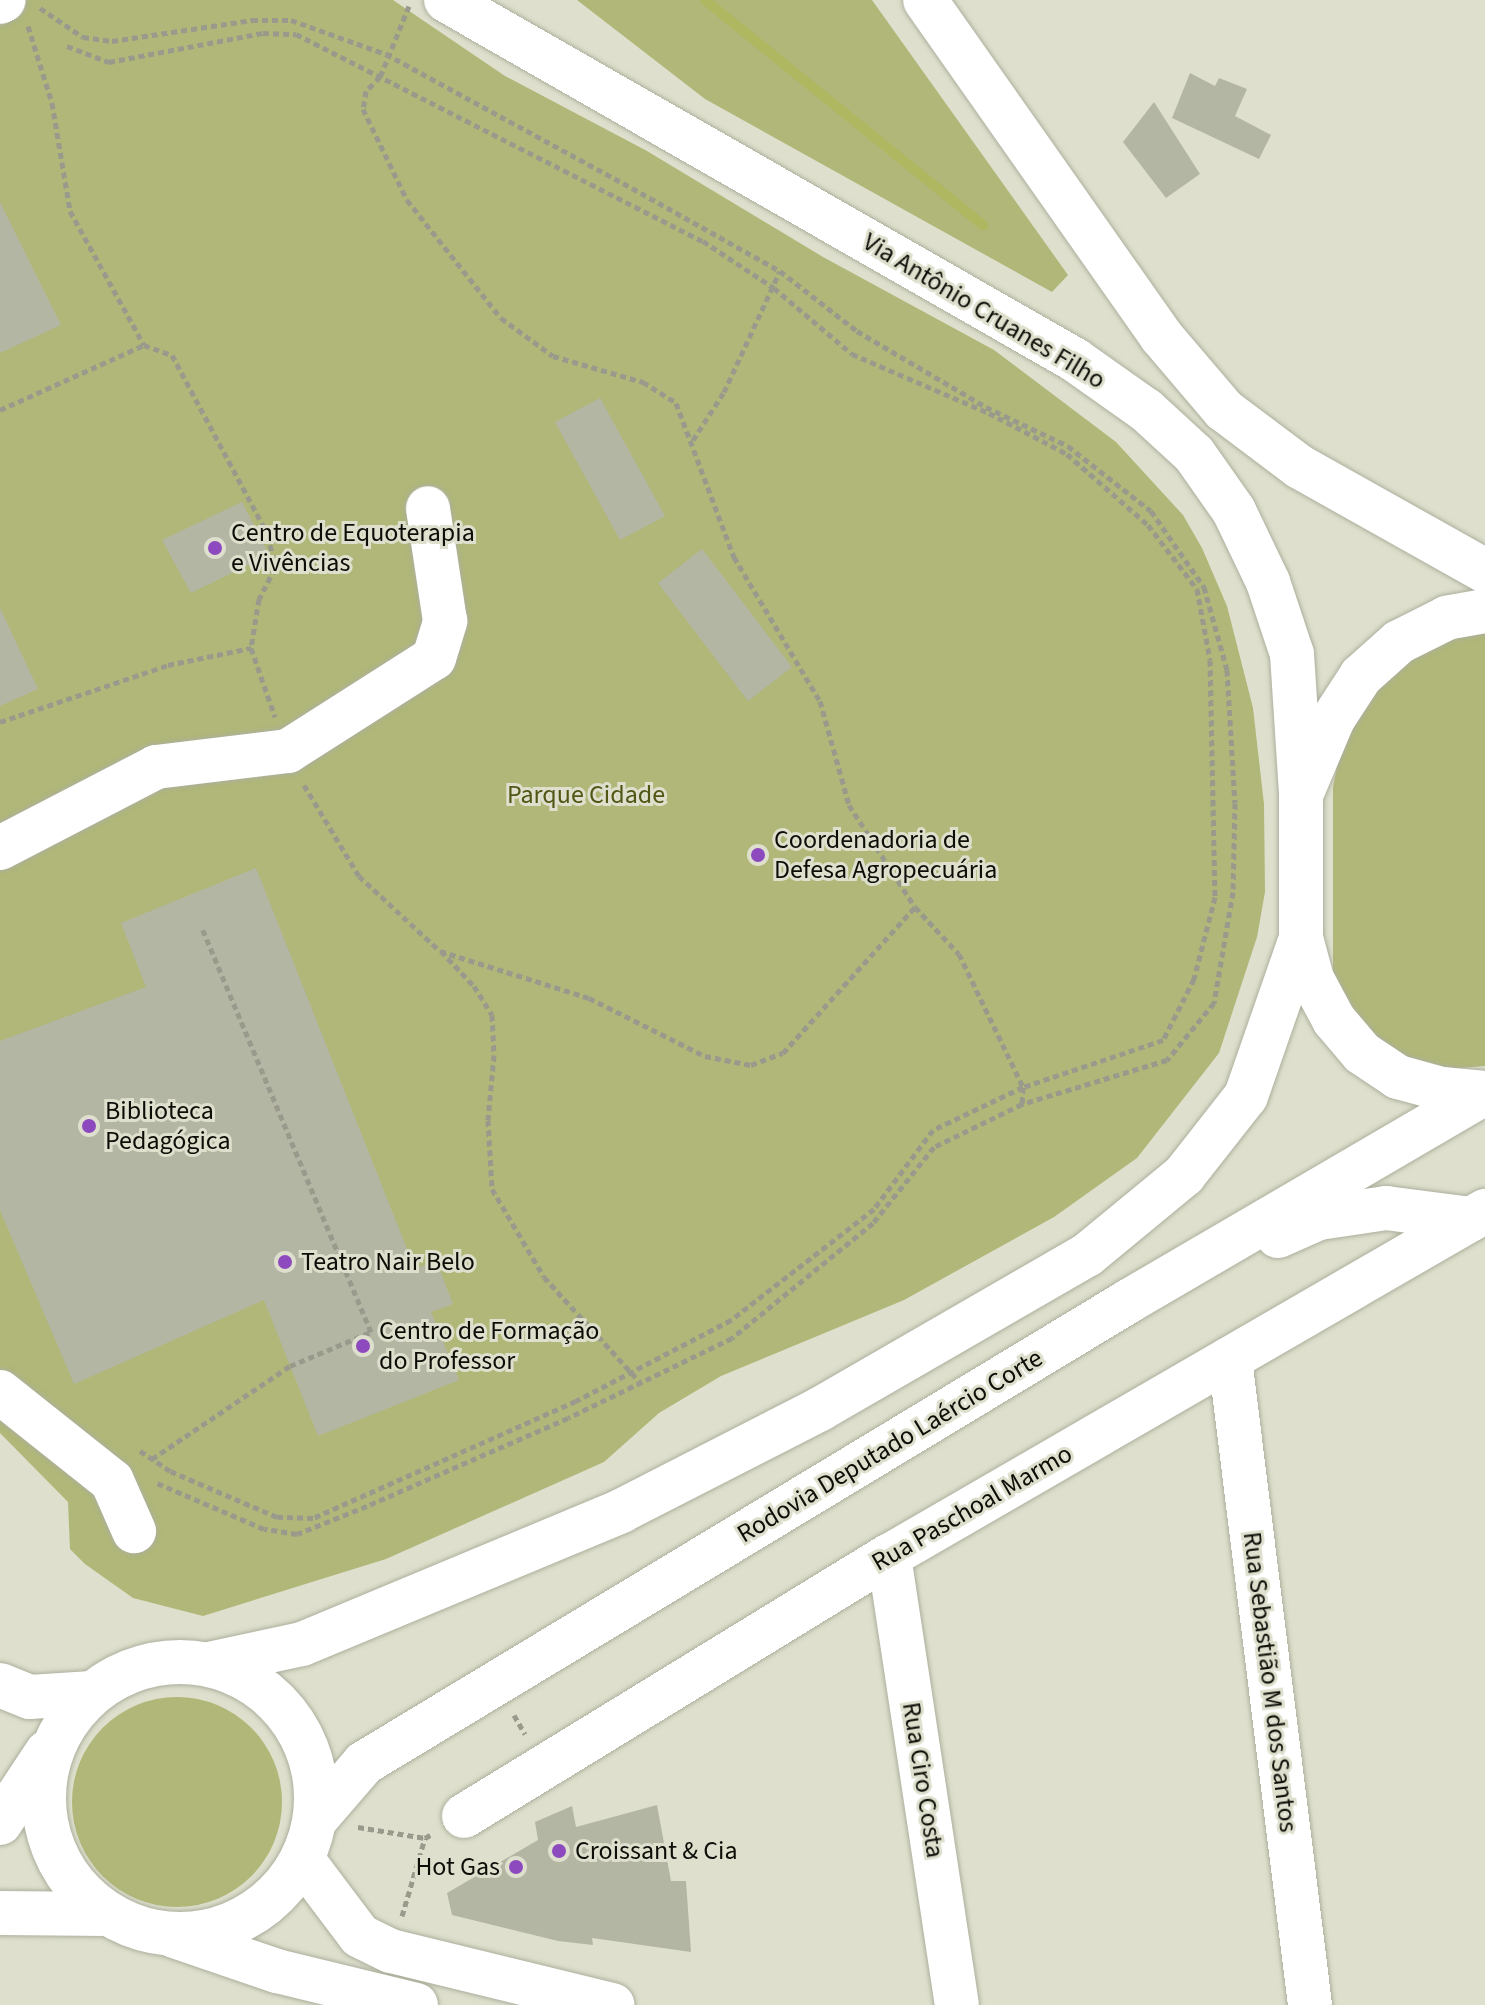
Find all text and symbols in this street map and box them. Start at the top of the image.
street label: Via Antônio Cruanes Filho [857,226,1111,396]
place label: Centro de Equoterapia e Vivências [231,517,475,578]
marker: Centro de Equoterapia e Vivências [206,539,224,557]
park label: Parque Cidade [507,779,665,811]
place label: Coordenadoria de Defesa Agropecuária [774,824,997,886]
marker: Coordenadoria de Defesa Agropecuária [749,846,767,864]
place label: Biblioteca Pedagógica [105,1095,231,1156]
marker: Biblioteca Pedagógica [80,1117,98,1135]
place label: Teatro Nair Belo [301,1246,475,1278]
marker: Teatro Nair Belo [276,1253,294,1271]
place label: Centro de Formação do Professor [379,1315,599,1376]
marker: Centro de Formação do Professor [354,1337,372,1355]
street label: Rodovia Deputado Laércio Corte [732,1342,1048,1550]
street label: Rua Paschoal Marmo [866,1438,1078,1578]
street label: Rua Sebastião M dos Santos [1236,1530,1304,1834]
street label: Rua Ciro Costa [895,1700,951,1860]
place label: Croissant & Cia [575,1835,738,1867]
marker: Croissant & Cia [550,1842,568,1860]
place label: Hot Gas [415,1851,500,1883]
marker: Hot Gas [507,1858,525,1876]

